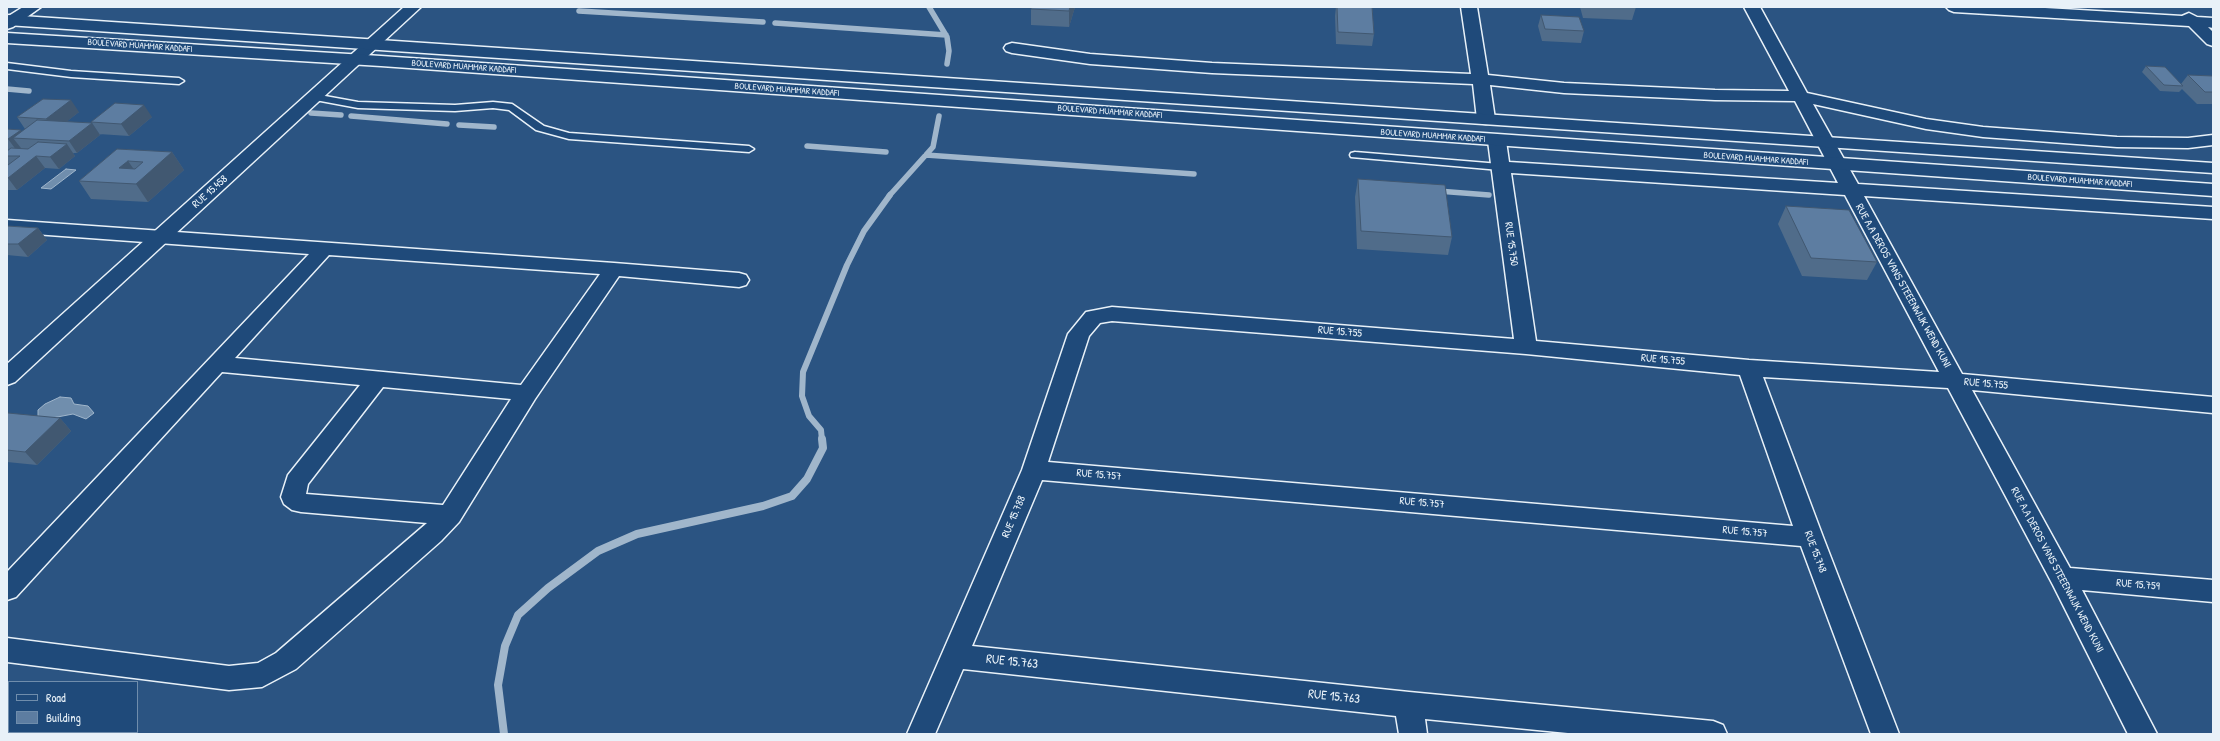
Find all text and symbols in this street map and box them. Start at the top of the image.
street label: BOULEVARD MUAMMAR KADDAFI [87,37,193,55]
street label: BOULEVARD MUAMMAR KADDAFI [411,58,517,76]
street label: BOULEVARD MUAMMAR KADDAFI [734,81,840,99]
street label: BOULEVARD MUAMMAR KADDAFI [1057,103,1163,121]
street label: BOULEVARD MUAMMAR KADDAFI [1380,127,1486,145]
street label: BOULEVARD MUAMMAR KADDAFI [1703,150,1809,168]
street label: BOULEVARD MUAMMAR KADDAFI [2027,172,2133,190]
street label: RUE 15.458 [190,173,230,211]
street label: RUE A.A DEROS VANS STEEENWIJK WEND KUNI [1852,202,1954,370]
street label: RUE 15.750 [1501,221,1521,267]
street label: RUE 15.755 [1317,323,1363,341]
street label: RUE 15.755 [1640,351,1686,369]
street label: RUE 15.755 [1963,375,2009,393]
street label: RUE 15.757 [1076,466,1122,484]
street label: RUE A.A DEROS VANS STEEENWIJK WEND KUNI [2008,485,2106,655]
street label: RUE 15.788 [999,494,1029,540]
street label: RUE 15.757 [1399,494,1445,512]
street label: RUE 15.757 [1722,523,1768,541]
street label: RUE 15.748 [1801,529,1829,575]
street label: RUE 15.759 [2116,577,2160,593]
street label: RUE 15.763 [985,652,1039,672]
legend [8,681,138,733]
street label: RUE 15.763 [1307,687,1361,707]
text: Road [46,689,66,706]
text: Building [46,709,81,726]

